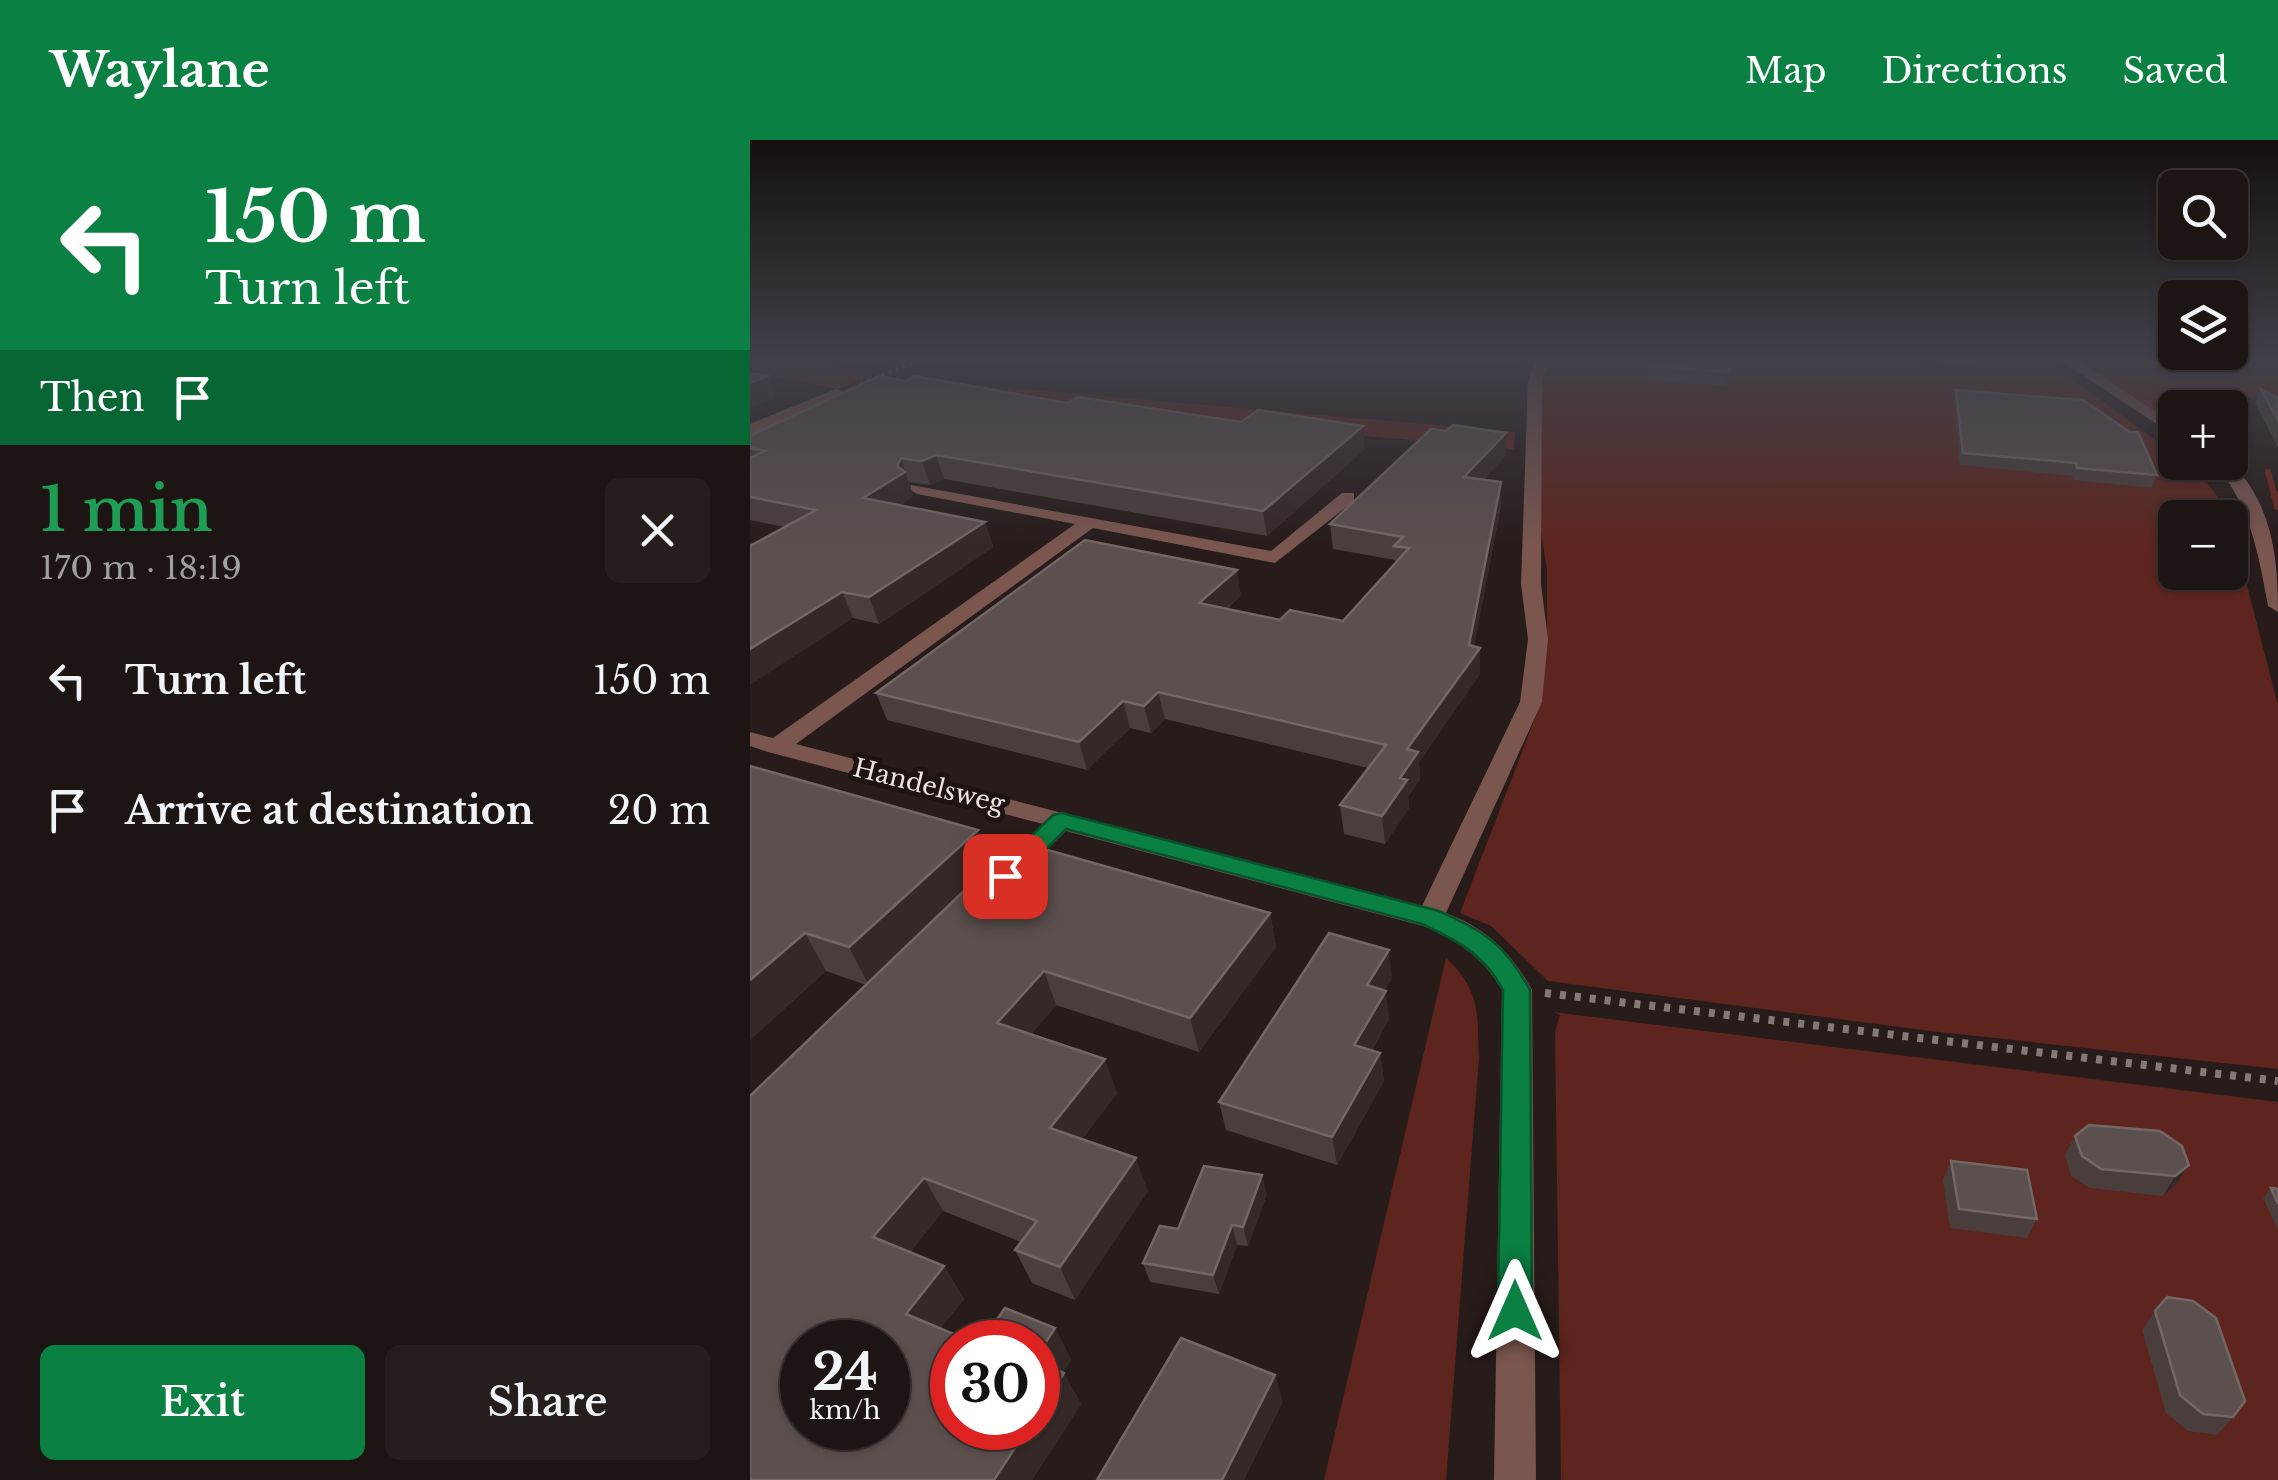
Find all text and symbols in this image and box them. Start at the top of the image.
text: Waylane [50,40,269,100]
text: Map [1745,49,1826,92]
text: Directions [1881,49,2067,92]
text: Saved [2122,49,2228,92]
map controls [2158,170,2248,590]
button: search [2158,170,2248,260]
text: 150 m [205,174,426,261]
icon: left [40,180,170,310]
text: Turn left [205,260,410,316]
button: layers [2158,280,2248,370]
icon: arrive [165,370,220,425]
text: Then [40,374,145,421]
button: + [2158,390,2248,480]
text: 1 min [40,473,213,547]
button: close [605,478,710,583]
button: − [2158,500,2248,590]
text: 170 m · 18:19 [40,548,242,588]
icon: left [40,653,95,708]
text: Turn left [125,657,306,704]
text: 150 m [593,657,710,704]
street label: Handelsweg [850,752,1009,820]
icon: arrive [40,783,95,838]
text: Arrive at destination [125,787,534,834]
text: 20 m [608,787,710,834]
pin [963,834,1048,919]
icon: arrive [978,849,1033,904]
position arrow [1463,1259,1567,1363]
speed limit sign: 30 [930,1320,1060,1450]
text: 24 [812,1341,878,1404]
button: Exit [40,1345,365,1460]
button: Share [385,1345,710,1460]
text: km/h [810,1395,880,1426]

